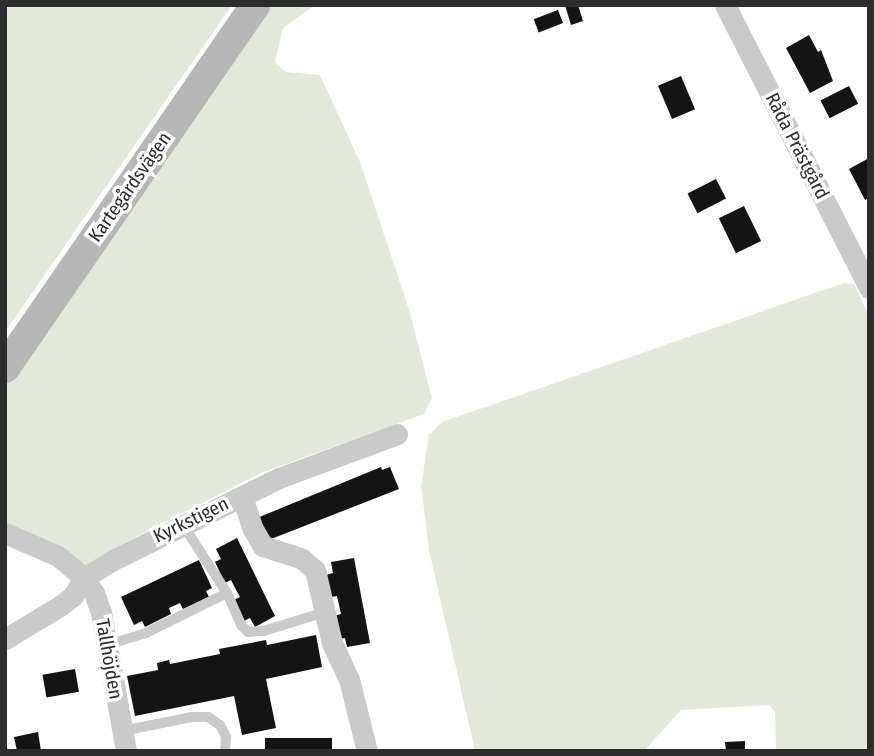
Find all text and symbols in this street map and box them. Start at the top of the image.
street label: Råda Prästgård [760,89,834,203]
street label: Kartegårdsvägen [84,128,176,246]
street label: Kyrkstigen [150,492,232,548]
street label: Tallhöjden [91,617,127,701]

